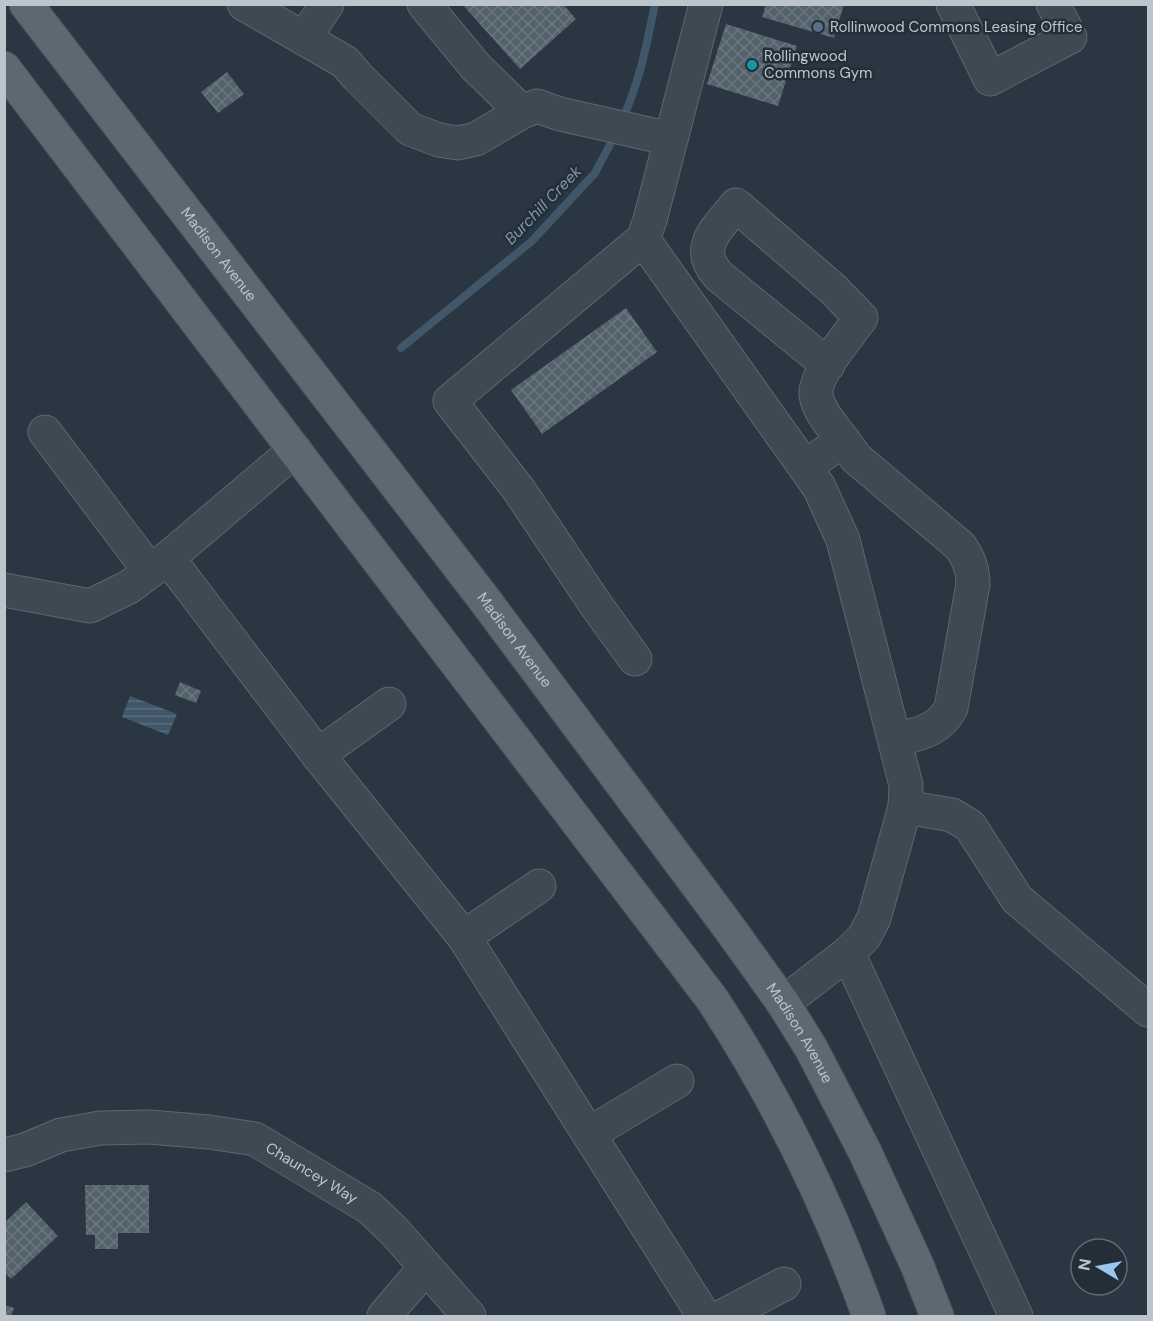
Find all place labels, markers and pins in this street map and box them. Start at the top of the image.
place label: Rollinwood Commons Leasing Office [830,17,1083,37]
marker: Rollinwood Commons Leasing Office [811,20,825,34]
place label: Rollingwood Commons Gym [764,46,872,83]
marker: Rollingwood Commons Gym [745,58,759,72]

